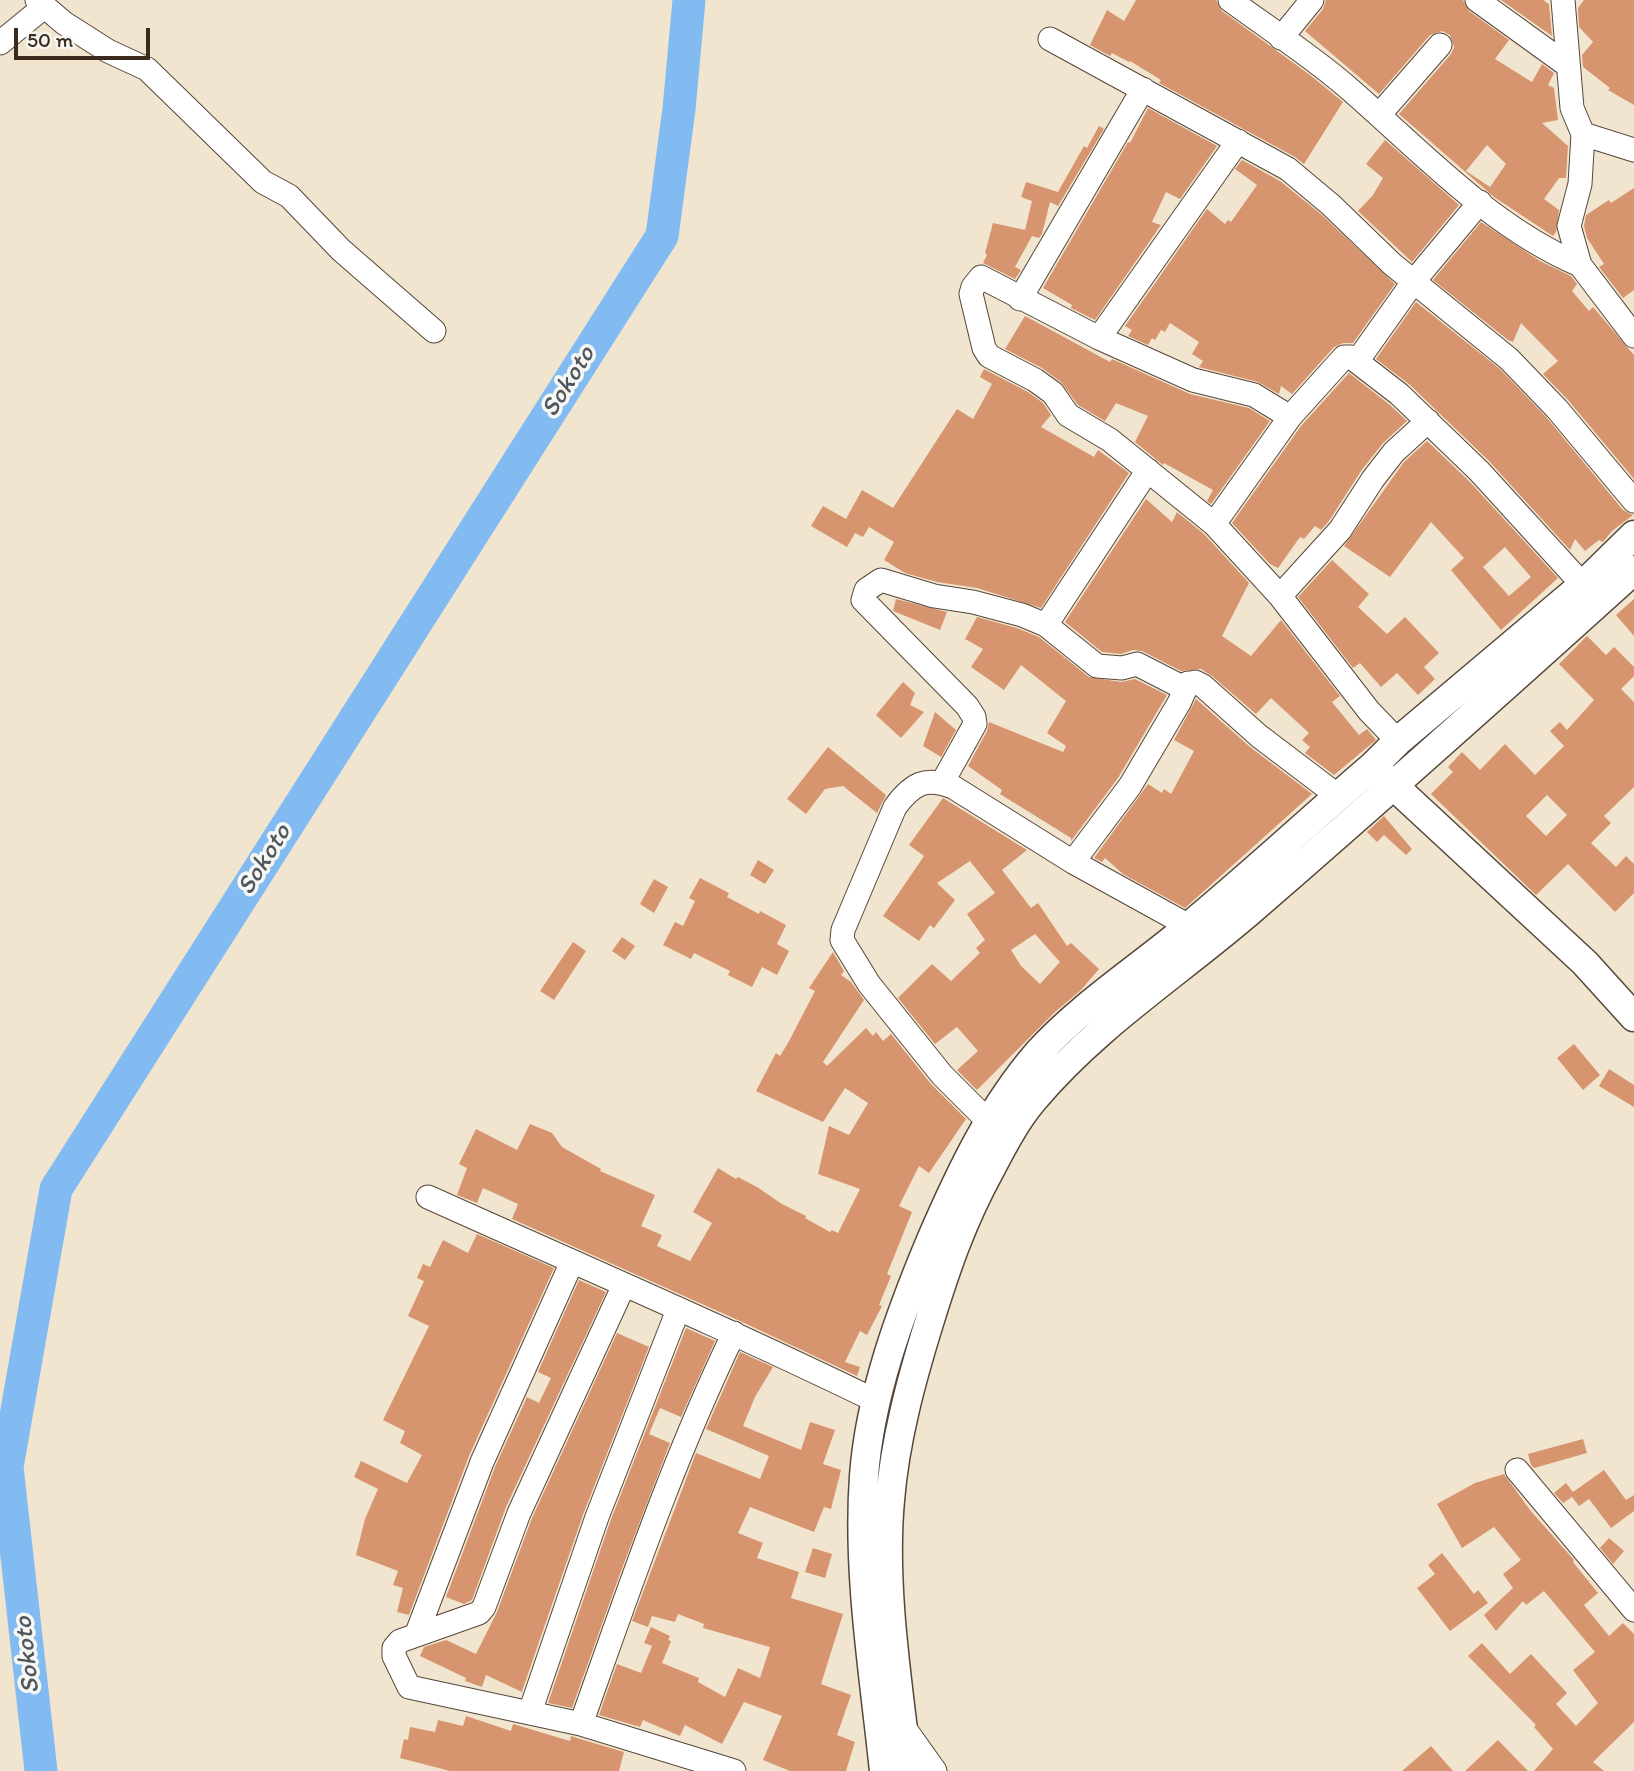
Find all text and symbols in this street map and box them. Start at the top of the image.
scale bar [18,14,154,58]
text: 50 m [27,27,73,52]
water label: Sokoto [535,341,603,423]
water label: Sokoto [231,819,299,901]
water label: Sokoto [8,1615,48,1695]

